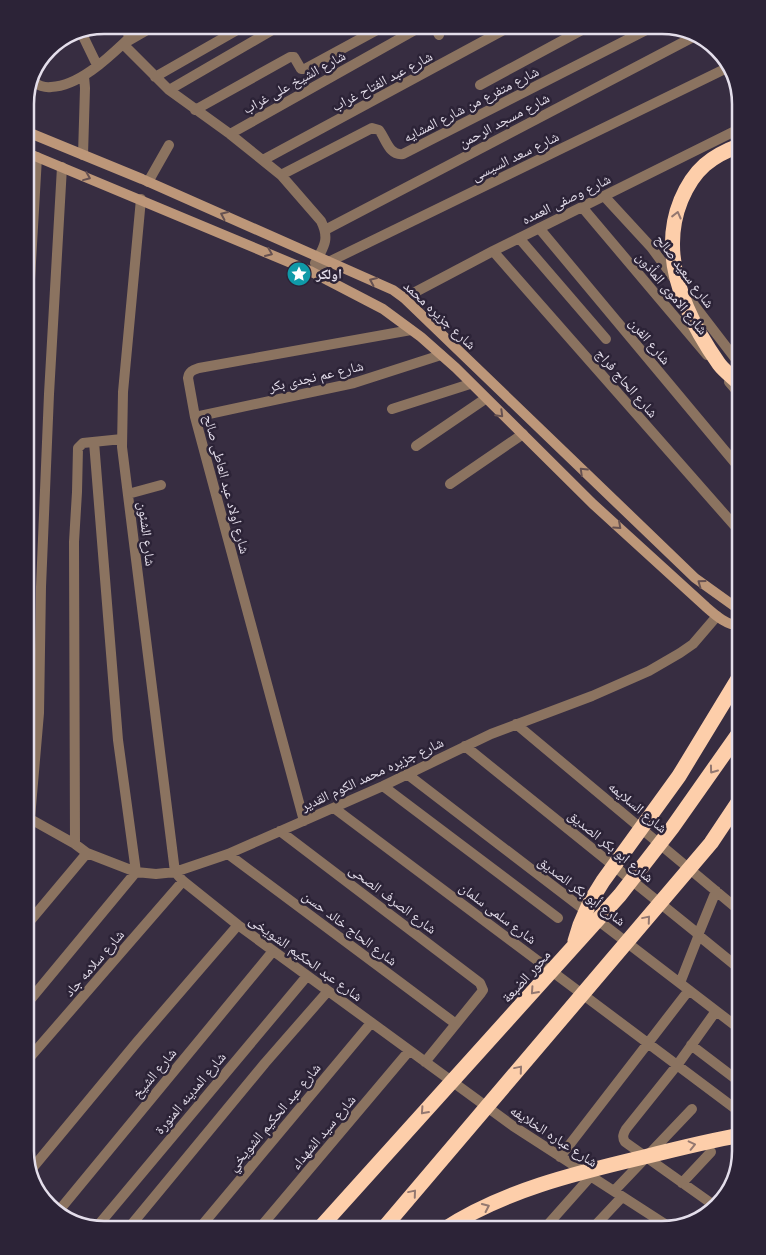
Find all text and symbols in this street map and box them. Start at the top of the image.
street label: شارع الشيخ على غراب [239,45,349,119]
street label: شارع عبد الفتاح غراب [328,46,436,116]
street label: شارع متفرع من شارع المشايه [400,61,542,147]
street label: شارع مسجد الرحمن [455,88,553,152]
street label: شارع سعد السيسى [468,126,562,186]
street label: شارع وصفى العمده [518,169,614,229]
one-way arrow [82,171,90,181]
one-way arrow [671,210,682,219]
one-way arrow [220,211,229,222]
street label: شارع سعيد صالح [651,230,719,312]
street label: شارع الاموى المأذون [631,247,713,339]
one-way arrow [264,248,272,258]
place icon: اولكر [286,261,312,287]
place label: اولكر [315,264,342,284]
one-way arrow [369,276,378,287]
street label: شارع جزيره محمد [399,276,481,354]
street label: شارع الفرن [624,313,676,369]
street label: شارع الحاج فراج [591,344,663,422]
street label: شارع عم نجدى بكر [266,355,365,397]
one-way arrow [495,408,504,417]
street label: شارع اولاد عبد العاطى صالح [199,412,255,556]
one-way arrow [580,468,589,477]
street label: شارع الشئون [133,501,161,567]
one-way arrow [612,520,621,529]
one-way arrow [697,580,707,589]
street label: شارع جزيره محمد الكوم القدير [296,732,447,816]
one-way arrow [711,764,719,773]
street label: شارع السلايمه [604,776,672,838]
street label: شارع ابو بكر الصديق [564,805,658,887]
street label: شارع أبو بكر الصديق [534,851,630,931]
street label: شارع الصرف الصحى [345,859,441,939]
street label: شارع سلمى سلمان [455,877,541,949]
street label: شارع الحاج خالد حسن [298,886,402,970]
street label: شارع عبد الحكيم الشويخى [245,910,367,1006]
one-way arrow [641,915,650,924]
street label: شارع سلامه جاد [59,925,129,1001]
street label: محور الضبعة [497,945,555,1007]
one-way arrow [531,985,540,994]
street label: شارع الشيخ [127,1043,181,1103]
street label: شارع المدينه المنورة [150,1048,230,1138]
street label: شارع عبد الحكيم الشويخي [223,1058,327,1177]
one-way arrow [513,1066,521,1075]
street label: شارع سيد الشهداء [286,1090,360,1174]
street label: شارع عباره الخلايفه [506,1100,602,1172]
one-way arrow [421,1106,430,1115]
one-way arrow [687,1140,696,1151]
one-way arrow [408,1190,416,1199]
one-way arrow [481,1203,490,1213]

